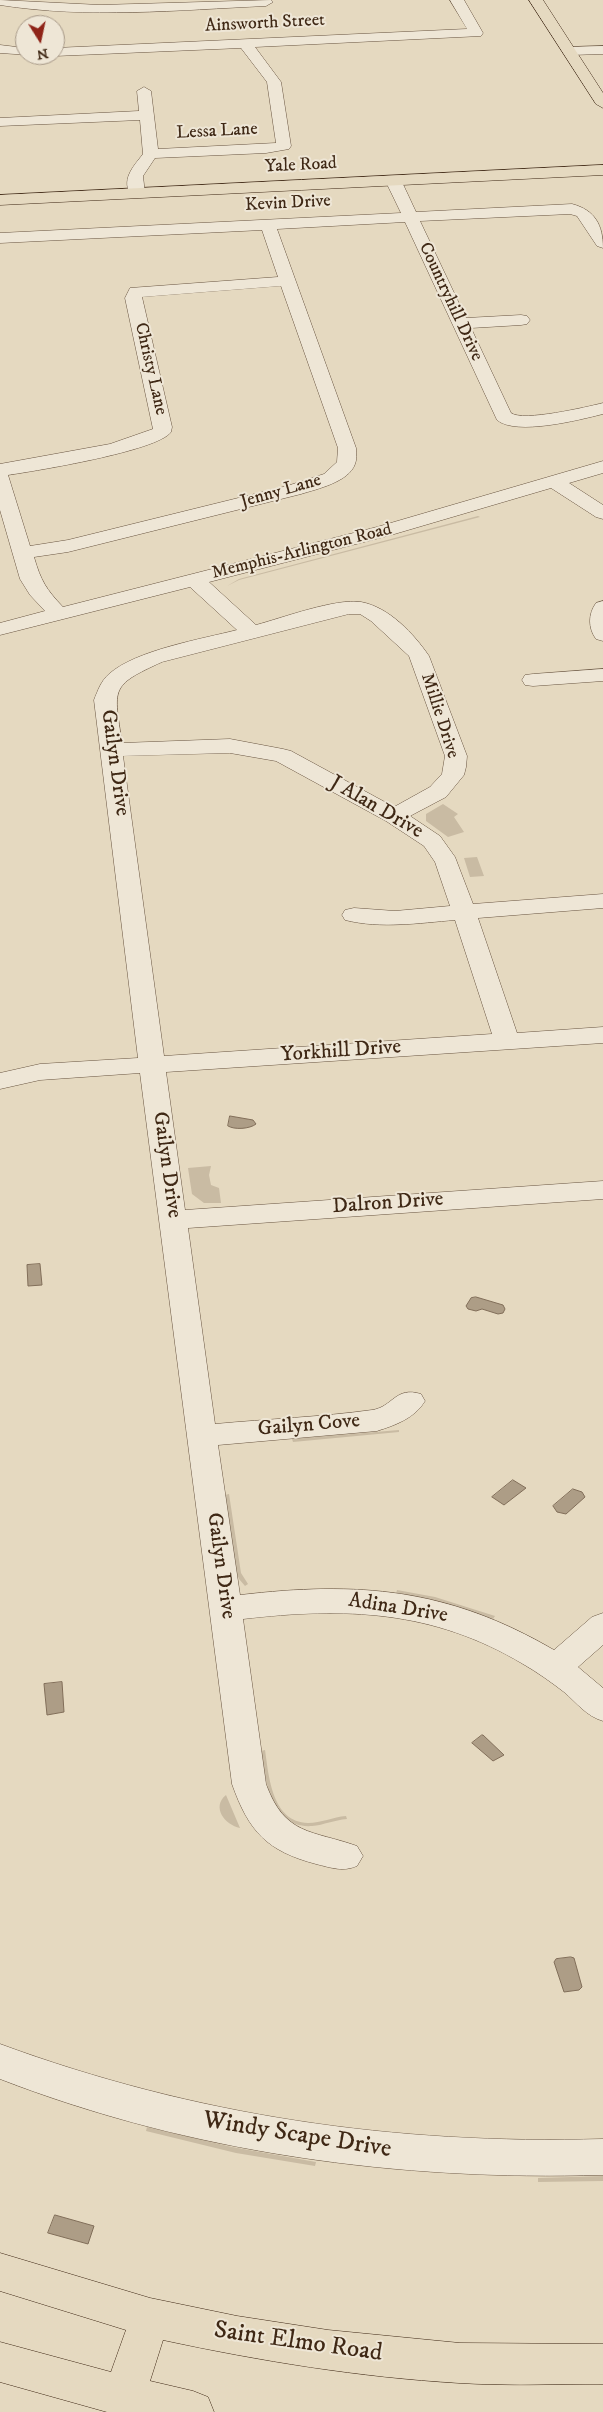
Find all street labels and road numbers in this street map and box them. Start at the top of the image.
street label: Ainsworth Street [205,10,325,38]
street label: Lessa Lane [176,119,258,145]
street label: Yale Road [265,153,337,179]
street label: Kevin Drive [245,191,331,217]
street label: Countryhill Drive [413,239,487,365]
street label: Christy Lane [129,321,171,417]
street label: Jenny Lane [238,470,324,514]
street label: Memphis-Arlington Road [210,519,394,585]
street label: Millie Drive [415,671,463,761]
street label: Gailyn Drive [94,708,134,818]
street label: J Alan Drive [325,771,427,845]
street label: Yorkhill Drive [280,1035,402,1069]
street label: Gailyn Drive [146,1110,186,1220]
street label: Dalron Drive [332,1188,444,1220]
street label: Gailyn Cove [257,1409,361,1443]
street label: Gailyn Drive [200,1511,240,1621]
street label: Adina Drive [346,1589,450,1629]
street label: Windy Scape Drive [201,2106,393,2166]
street label: Saint Elmo Road [212,2316,384,2370]

